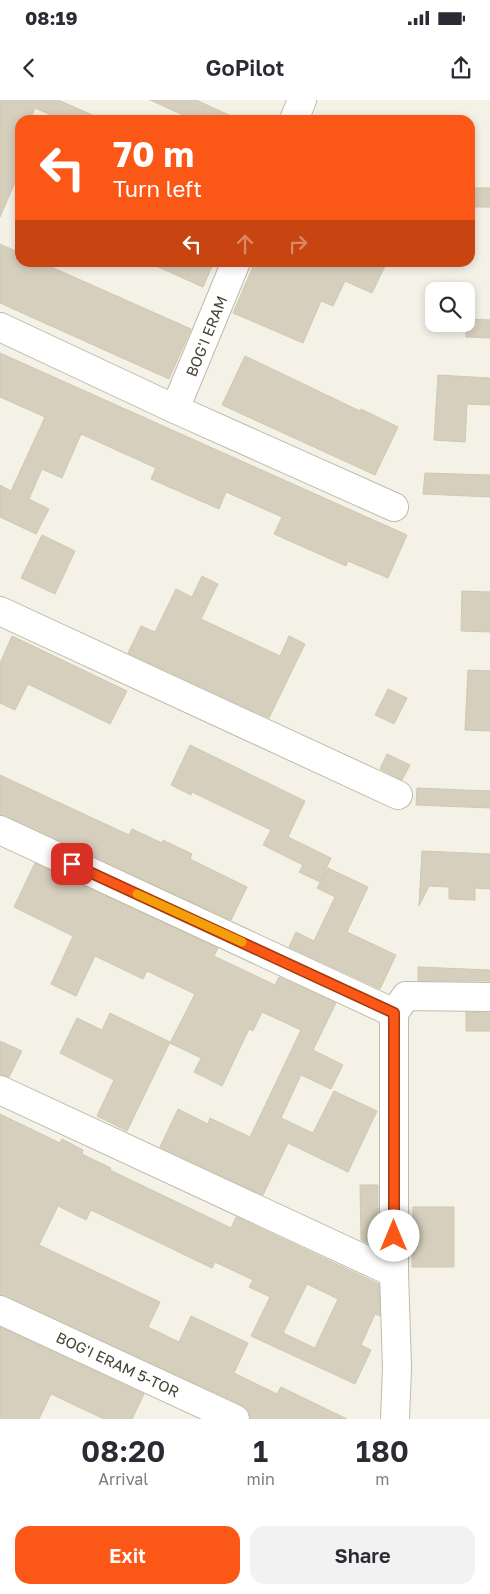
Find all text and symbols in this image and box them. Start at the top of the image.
text: 08:19 [25,6,77,29]
icon: back [15,54,43,82]
text: GoPilot [206,54,284,81]
icon: share [447,54,475,82]
text: 70 m [113,133,194,175]
icon: left [30,135,95,200]
text: Turn left [113,175,202,202]
icon: left [178,230,206,258]
icon: ahead [231,230,259,258]
icon: right [284,230,312,258]
map controls [425,282,475,332]
button: search [425,282,475,332]
street label: BOG'I ERAM [182,293,230,379]
pin [51,843,93,885]
icon: arrive [58,850,86,878]
position arrow [367,1209,419,1261]
street label: BOG'I ERAM 5-TOR [54,1328,182,1400]
text: 08:20 [81,1433,165,1469]
text: 1 [253,1433,268,1469]
text: 180 [356,1433,409,1469]
text: Arrival [98,1469,148,1489]
text: min [246,1469,275,1489]
text: m [375,1469,389,1489]
button: Exit [15,1526,240,1584]
button: Share [250,1526,475,1584]

